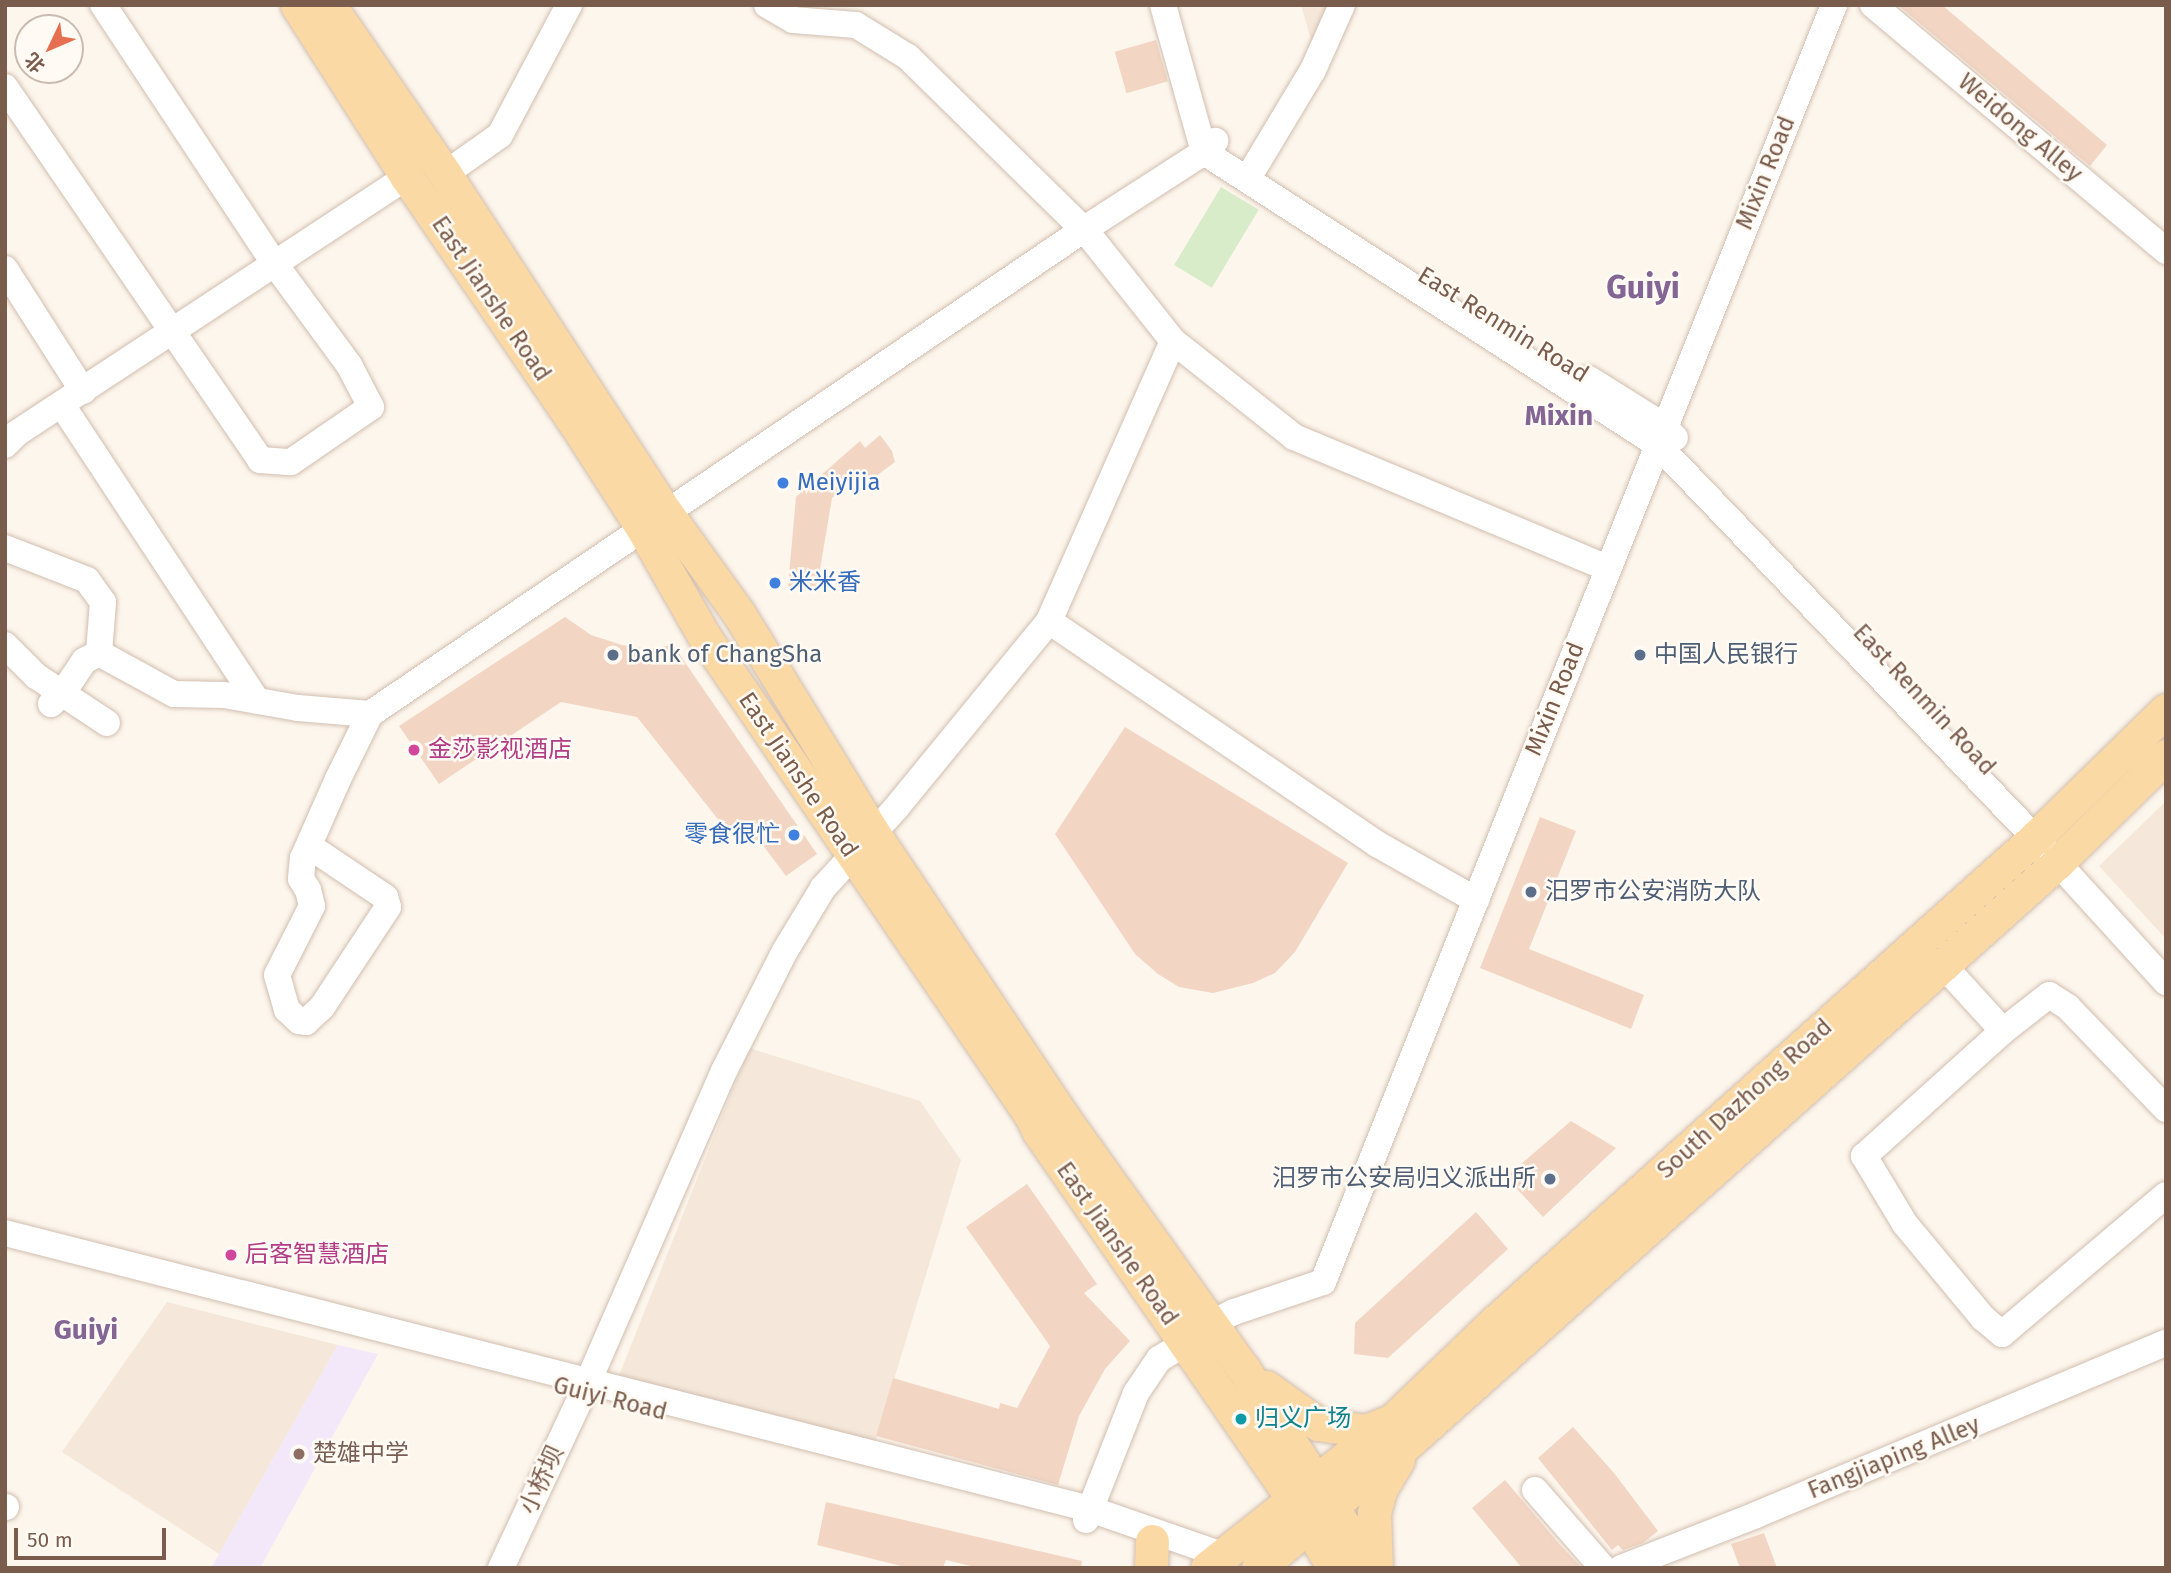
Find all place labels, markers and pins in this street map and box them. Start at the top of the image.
place label: Meiyijia [797,469,881,497]
marker: Meiyijia [775,475,791,491]
place label: 米米香 [789,569,861,597]
marker: 米米香 [767,575,783,591]
place label: bank of ChangSha [627,641,822,669]
place label: 中国人民银行 [1654,641,1798,669]
marker: bank of ChangSha [605,647,621,663]
marker: 中国人民银行 [1632,647,1648,663]
place label: 金莎影视酒店 [428,736,572,764]
marker: 金莎影视酒店 [406,742,422,758]
place label: 零食很忙 [684,821,780,849]
marker: 零食很忙 [786,827,802,843]
place label: 汨罗市公安消防大队 [1545,878,1761,906]
marker: 汨罗市公安消防大队 [1523,884,1539,900]
place label: 汨罗市公安局归义派出所 [1272,1165,1536,1193]
marker: 汨罗市公安局归义派出所 [1542,1171,1558,1187]
place label: 后客智慧酒店 [245,1241,389,1269]
marker: 后客智慧酒店 [223,1247,239,1263]
place label: 归义广场 [1255,1405,1351,1433]
marker: 归义广场 [1233,1411,1249,1427]
place label: 楚雄中学 [313,1440,409,1468]
marker: 楚雄中学 [291,1446,307,1462]

